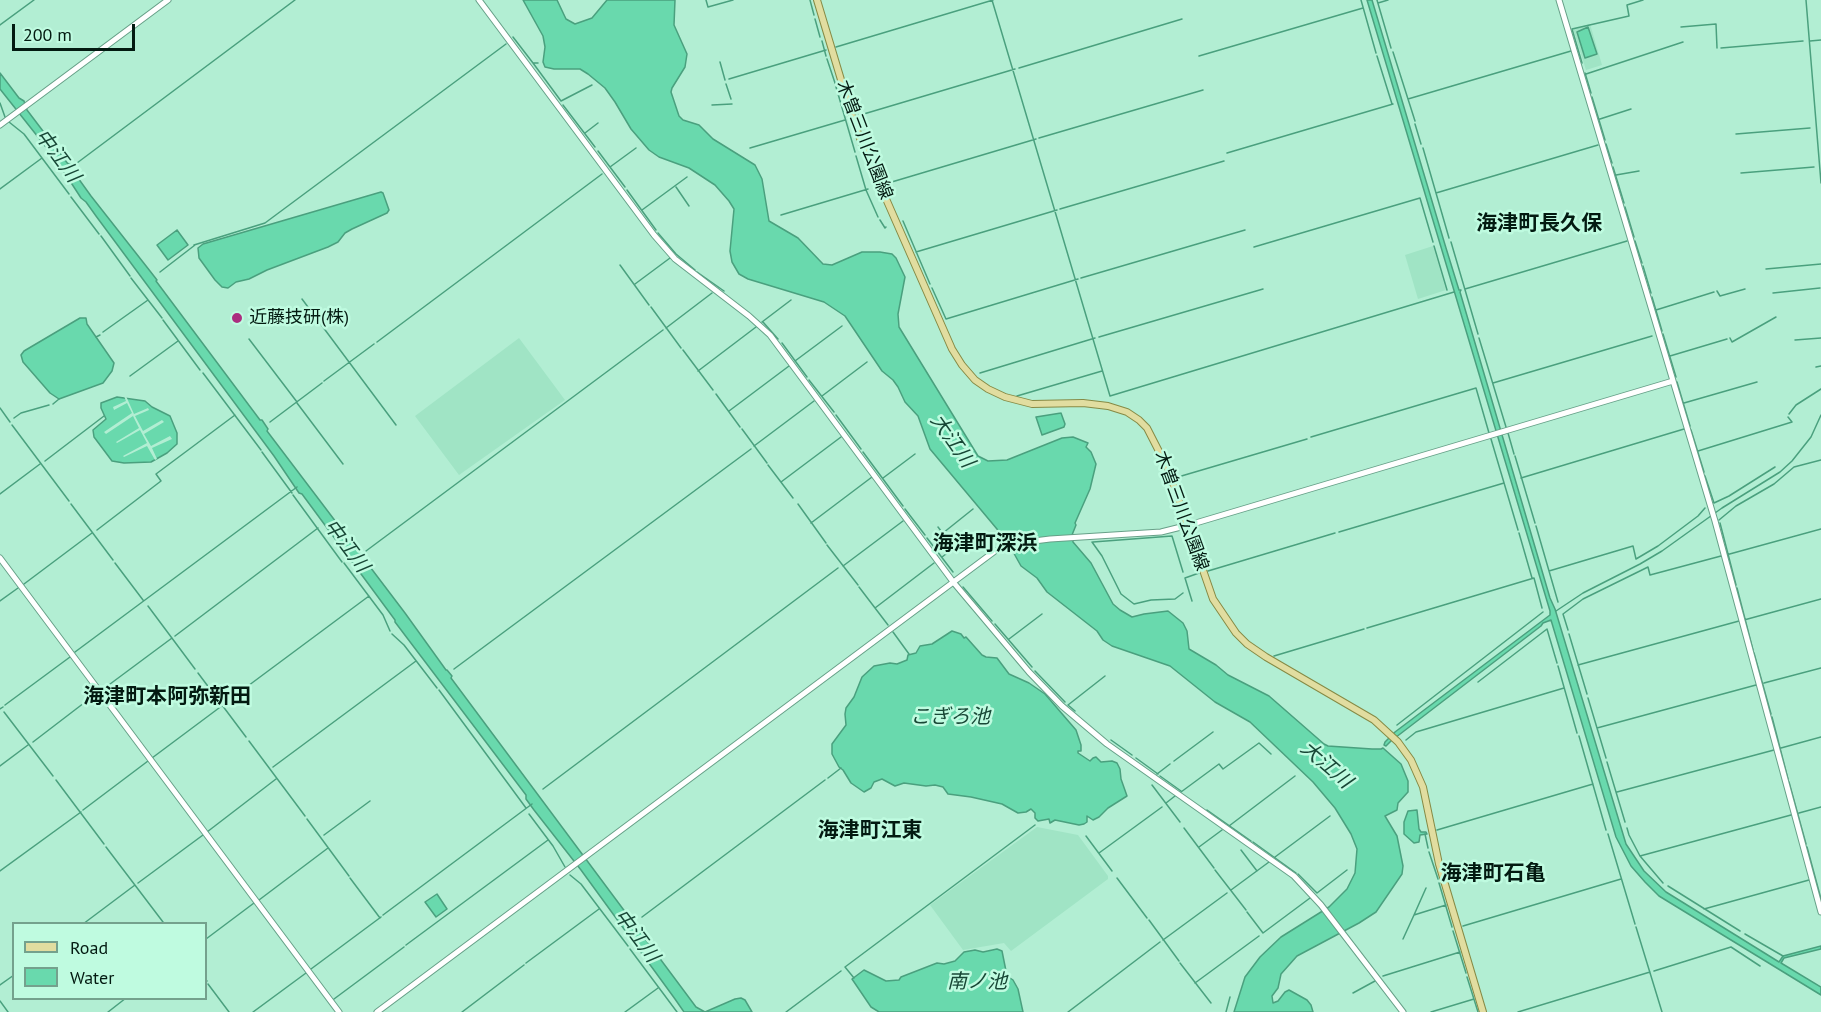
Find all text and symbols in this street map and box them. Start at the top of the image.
scale bar [15,12,138,50]
text: 200 m [23,23,72,46]
street label: 木曽三川公園線 [831,77,897,203]
water label: 中江川 [29,125,85,187]
district label: 海津町長久保 [1476,211,1602,237]
place label: 近藤技研(株) [249,307,349,329]
marker: 近藤技研(株) [230,311,244,325]
water label: 大江川 [925,410,979,472]
street label: 木曽三川公園線 [1149,448,1213,574]
water label: 中江川 [318,515,374,577]
district label: 海津町深浜 [933,531,1037,557]
district label: 海津町本阿弥新田 [83,684,251,710]
water label: こぎろ池 [910,705,990,729]
water label: 大江川 [1295,736,1357,794]
district label: 海津町江東 [818,818,922,844]
district label: 海津町石亀 [1441,861,1545,887]
water label: 中江川 [608,905,664,967]
legend [12,922,207,1000]
text: Road [70,936,108,959]
text: Water [70,966,114,989]
water label: 南ノ池 [947,970,1007,994]

